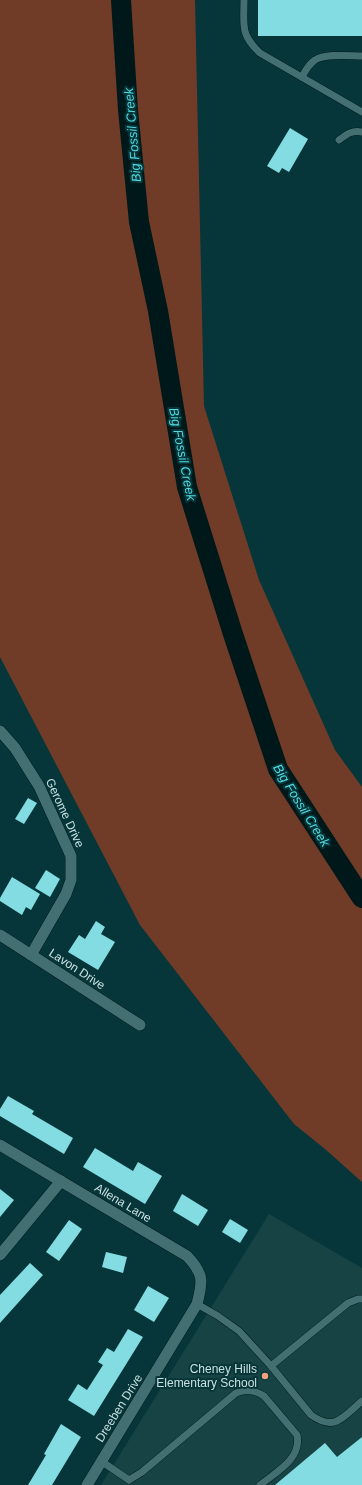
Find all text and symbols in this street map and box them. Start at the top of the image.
water label: Big Fossil Creek [121,86,144,183]
water label: Big Fossil Creek [166,406,199,503]
water label: Big Fossil Creek [270,761,334,851]
street label: Gerome Drive [43,776,87,850]
street label: Lavon Drive [46,946,108,992]
street label: Allena Lane [92,1181,154,1225]
place label: Cheney Hills Elementary School [156,1362,257,1390]
street label: Dreeben Drive [93,1371,146,1445]
marker: Cheney Hills Elementary School [260,1371,270,1381]

